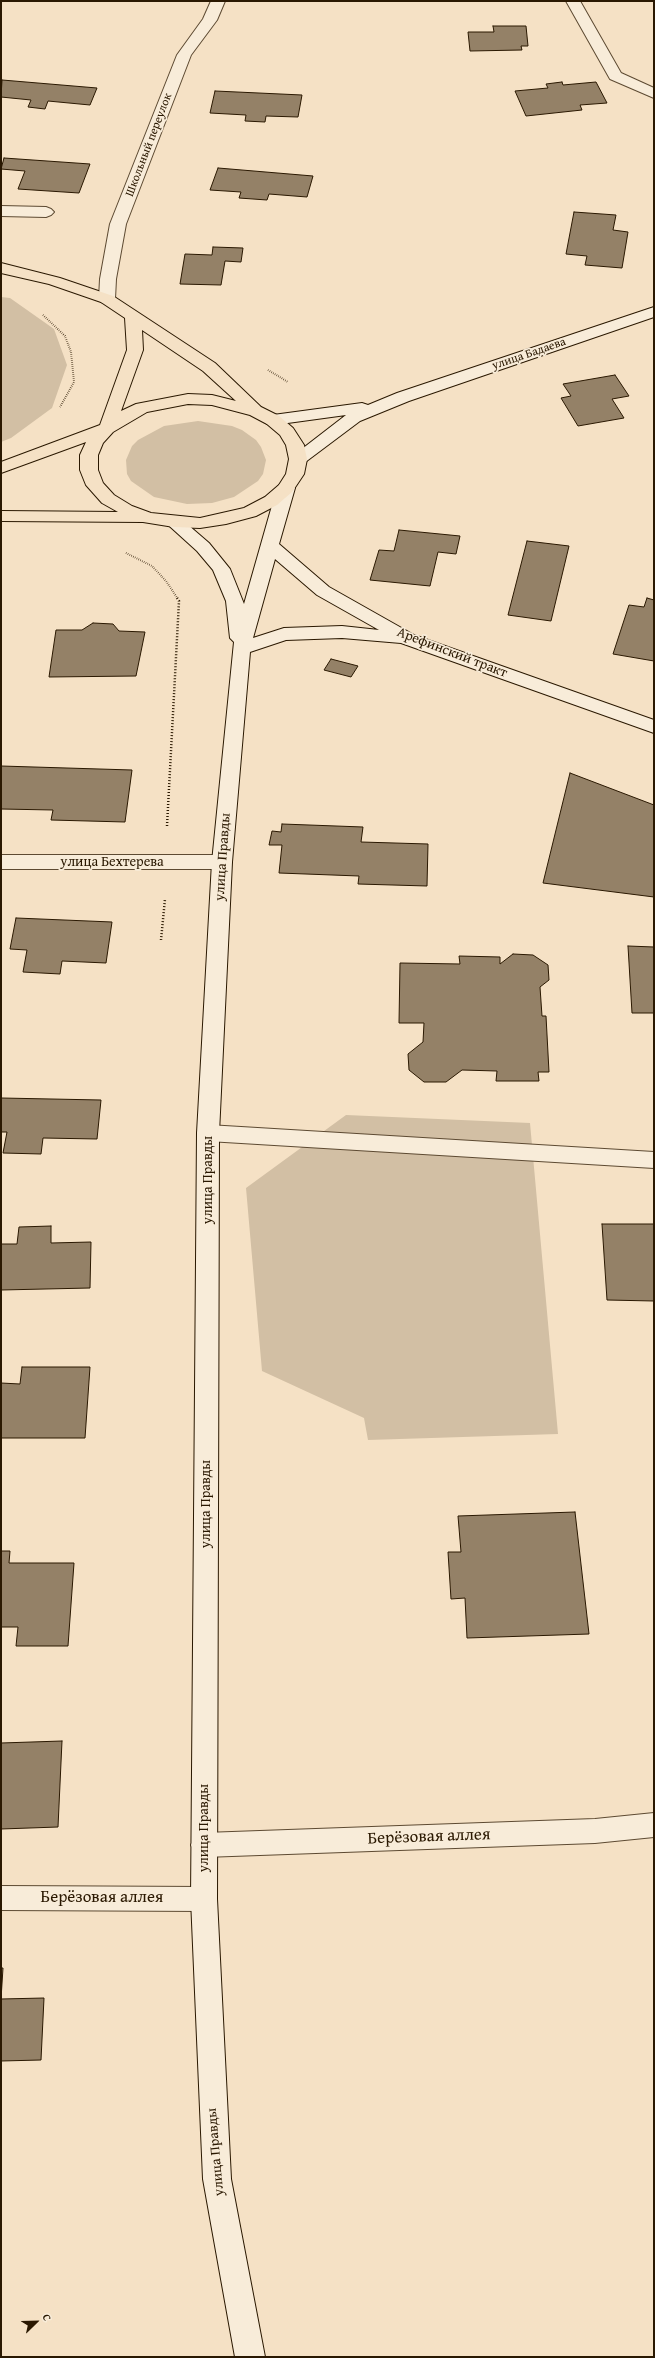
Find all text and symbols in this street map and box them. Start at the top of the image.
street label: Школьный переулок [123,91,175,199]
street label: улица Бадаева [490,335,568,373]
street label: Арефинский тракт [394,624,510,682]
street label: улица Правды [212,812,234,902]
street label: улица Бехтерева [60,854,164,870]
street label: улица Правды [200,1136,216,1224]
street label: улица Правды [198,1460,214,1548]
street label: улица Правды [196,1784,212,1872]
street label: Берёзовая аллея [367,1825,491,1849]
street label: Берёзовая аллея [41,1888,163,1908]
street label: улица Правды [204,2107,228,2197]
north arrow [16,2302,56,2342]
text: С [38,2311,56,2323]

